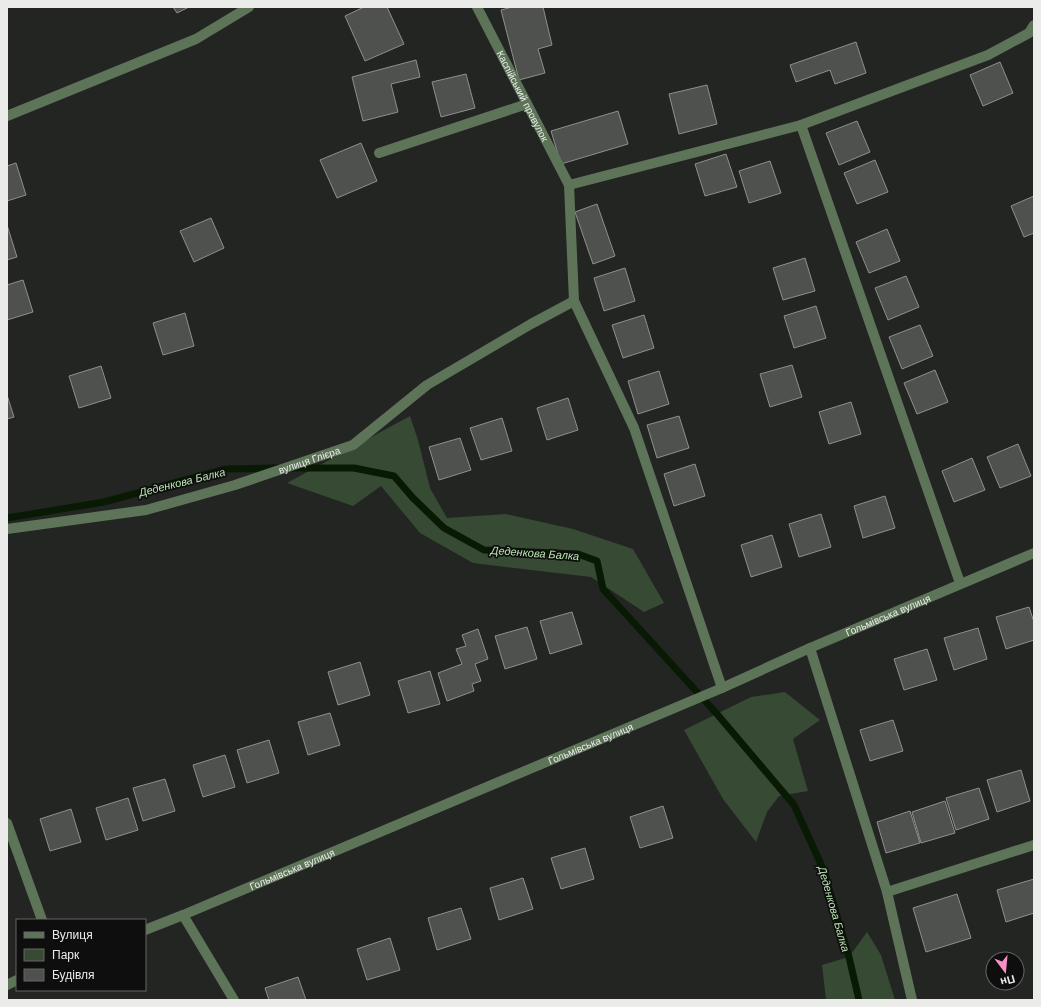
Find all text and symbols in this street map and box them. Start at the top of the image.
street label: Каспійський провулок [495,49,551,144]
street label: вулиця Глієра [277,445,342,476]
water label: Деденкова Балка [136,465,226,499]
water label: Деденкова Балка [488,544,580,562]
street label: Гольмівська вулиця [844,593,932,638]
street label: Гольмівська вулиця [547,721,635,767]
street label: Гольмівська вулиця [248,847,336,892]
water label: Деденкова Балка [815,863,852,953]
legend [16,919,146,991]
text: Вулиця [52,928,93,942]
text: Парк [52,948,80,962]
north arrow [985,951,1025,991]
text: Будівля [52,968,94,982]
text: Пн [999,973,1016,988]

